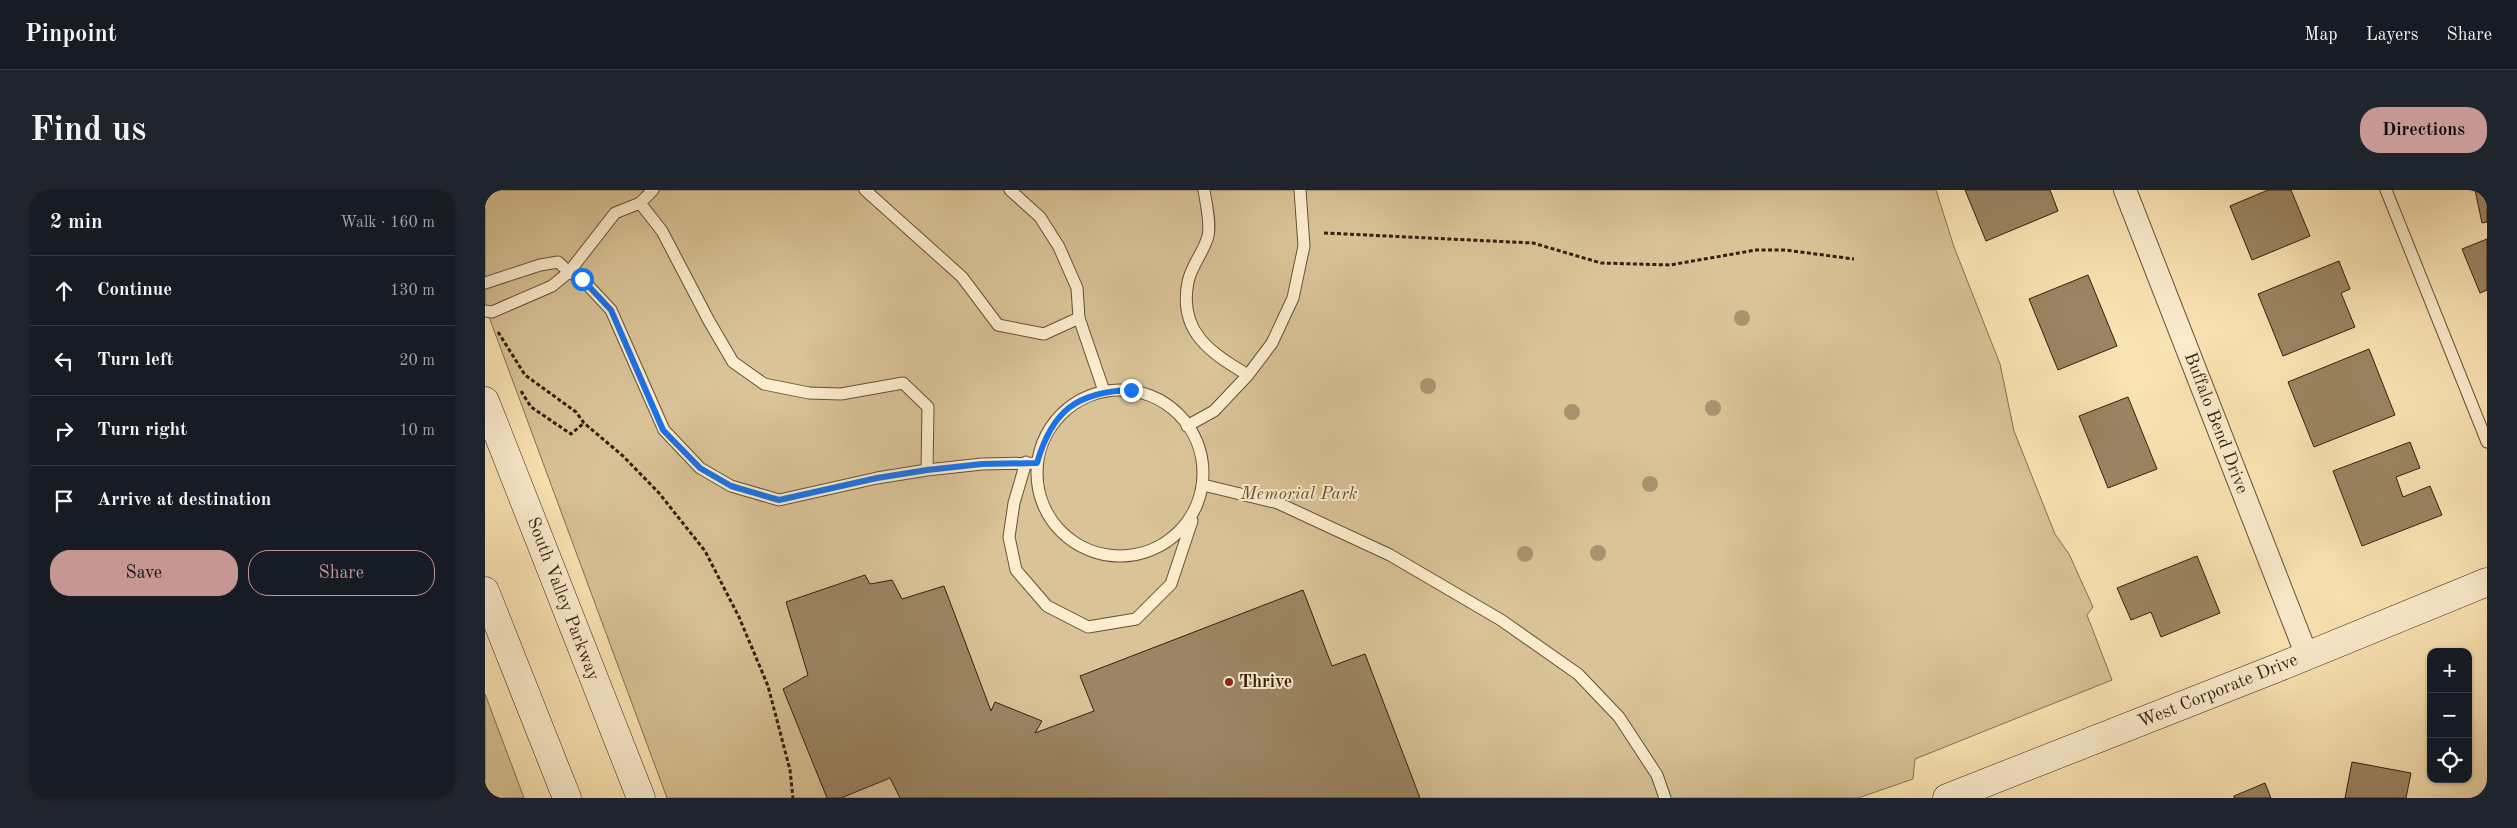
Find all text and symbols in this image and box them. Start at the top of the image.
text: Pinpoint [25,23,117,47]
text: Map [2304,26,2338,44]
text: Layers [2366,26,2418,44]
text: Share [2446,26,2492,44]
button: Directions [2360,107,2487,153]
text: Find us [30,113,146,148]
text: 2 min [50,212,103,233]
text: Walk · 160 m [340,215,435,231]
route start [571,268,594,291]
icon: ahead [50,277,78,305]
text: Continue [97,281,172,300]
text: 130 m [390,283,435,299]
icon: left [50,347,78,375]
street label: Buffalo Bend Drive [2181,350,2251,496]
text: Turn left [97,351,174,370]
text: 20 m [399,353,435,369]
route end [1120,379,1143,402]
icon: right [50,417,78,445]
text: Turn right [97,421,187,440]
text: 10 m [399,423,435,439]
park label: Memorial Park [1239,485,1358,503]
icon: arrive [50,487,78,515]
text: Arrive at destination [97,491,271,510]
street label: South Valley Parkway [524,515,603,684]
button: Save [50,550,238,596]
button: Share [248,550,435,596]
map controls [2427,648,2472,783]
button: + [2427,648,2472,693]
street label: West Corporate Drive [2135,651,2301,731]
place label: Thrive [1239,673,1292,691]
marker: Thrive [1223,676,1235,688]
button: − [2427,693,2472,738]
button: locate [2427,738,2472,783]

